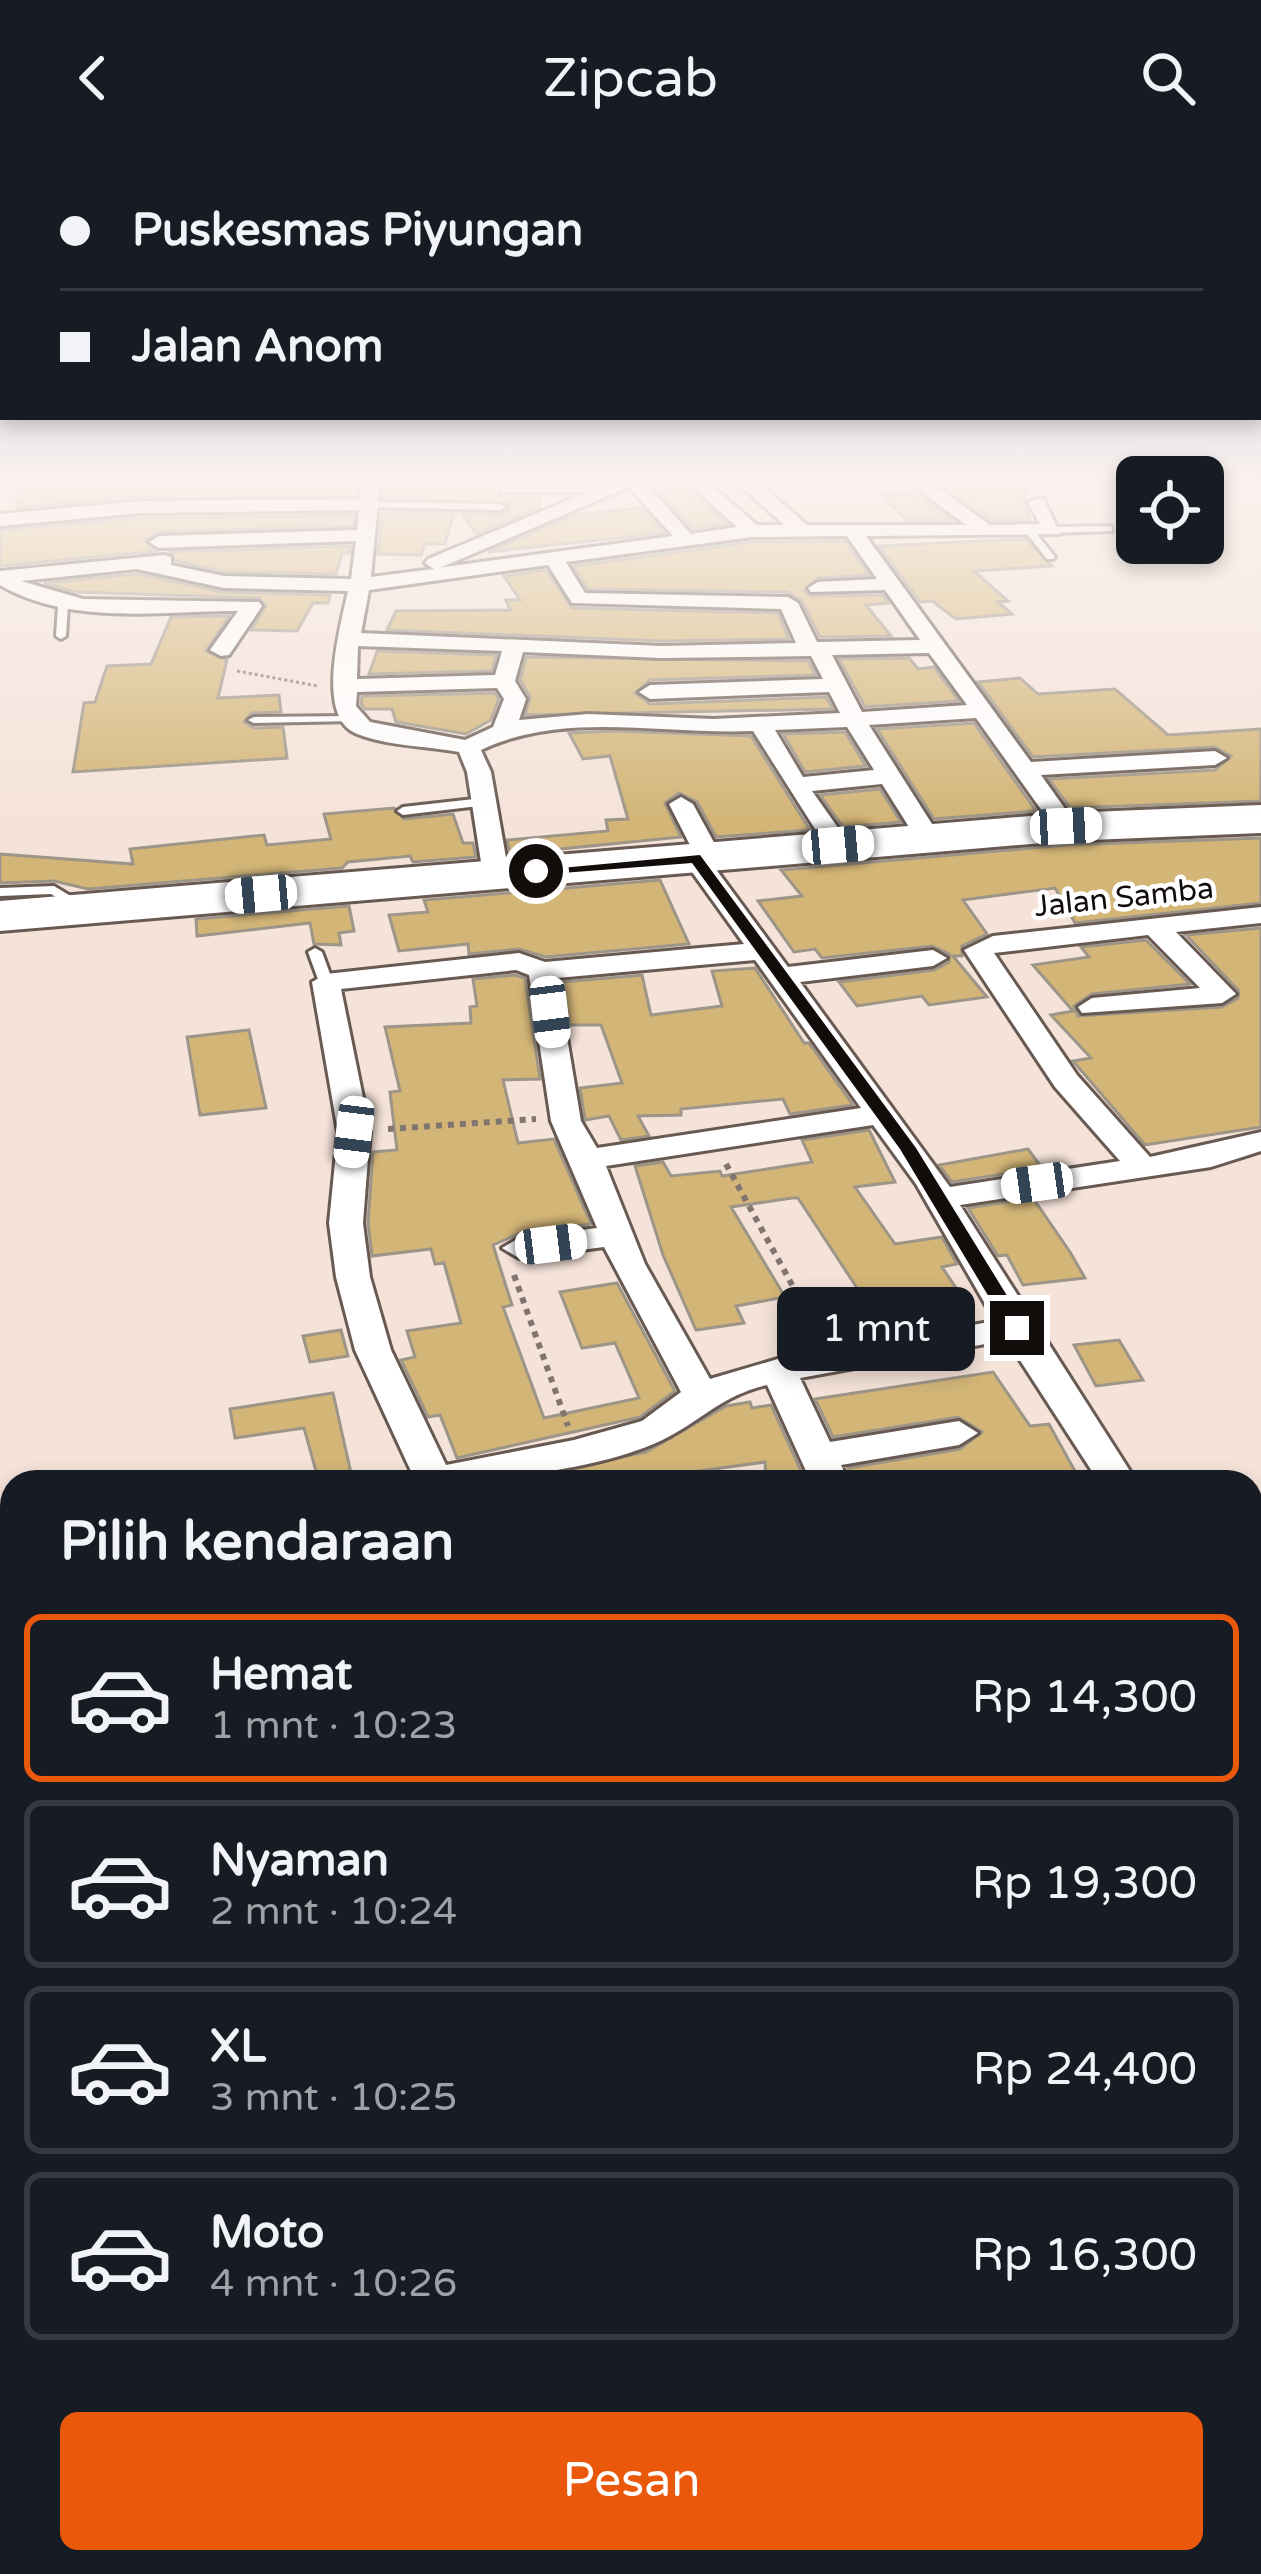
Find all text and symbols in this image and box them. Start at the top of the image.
icon: back [60,45,126,111]
icon: search [1135,45,1201,111]
text: Zipcab [543,46,718,111]
text: Puskesmas Piyungan [132,204,583,258]
text: Jalan Anom [132,320,383,374]
map controls [1116,456,1224,564]
button: locate [1116,456,1224,564]
car [1029,806,1103,846]
car [801,824,875,866]
route start [509,844,563,898]
street label: Jalan Samba [1033,870,1215,925]
car [224,873,298,915]
car [528,974,572,1050]
car [332,1094,376,1170]
car [999,1160,1075,1206]
car [513,1222,589,1266]
callout: 1 mnt [777,1286,975,1370]
route end [990,1301,1044,1355]
text: 1 mnt [822,1305,930,1352]
text: Pilih kendaraan [60,1509,454,1574]
icon: car [66,1644,174,1752]
text: Hemat [210,1648,352,1702]
text: Rp 14,300 [972,1671,1197,1725]
text: 1 mnt · 10:23 [210,1702,457,1749]
icon: car [66,1830,174,1938]
text: Nyaman [210,1834,389,1888]
text: Rp 19,300 [972,1857,1197,1911]
text: 2 mnt · 10:24 [210,1888,457,1935]
icon: car [66,2016,174,2124]
text: XL [210,2020,266,2074]
text: Rp 24,400 [973,2043,1197,2097]
text: 3 mnt · 10:25 [210,2074,457,2121]
icon: car [66,2202,174,2310]
text: Moto [210,2206,324,2260]
text: Rp 16,300 [972,2229,1197,2283]
text: 4 mnt · 10:26 [210,2260,457,2307]
button: Pesan [60,2412,1203,2550]

